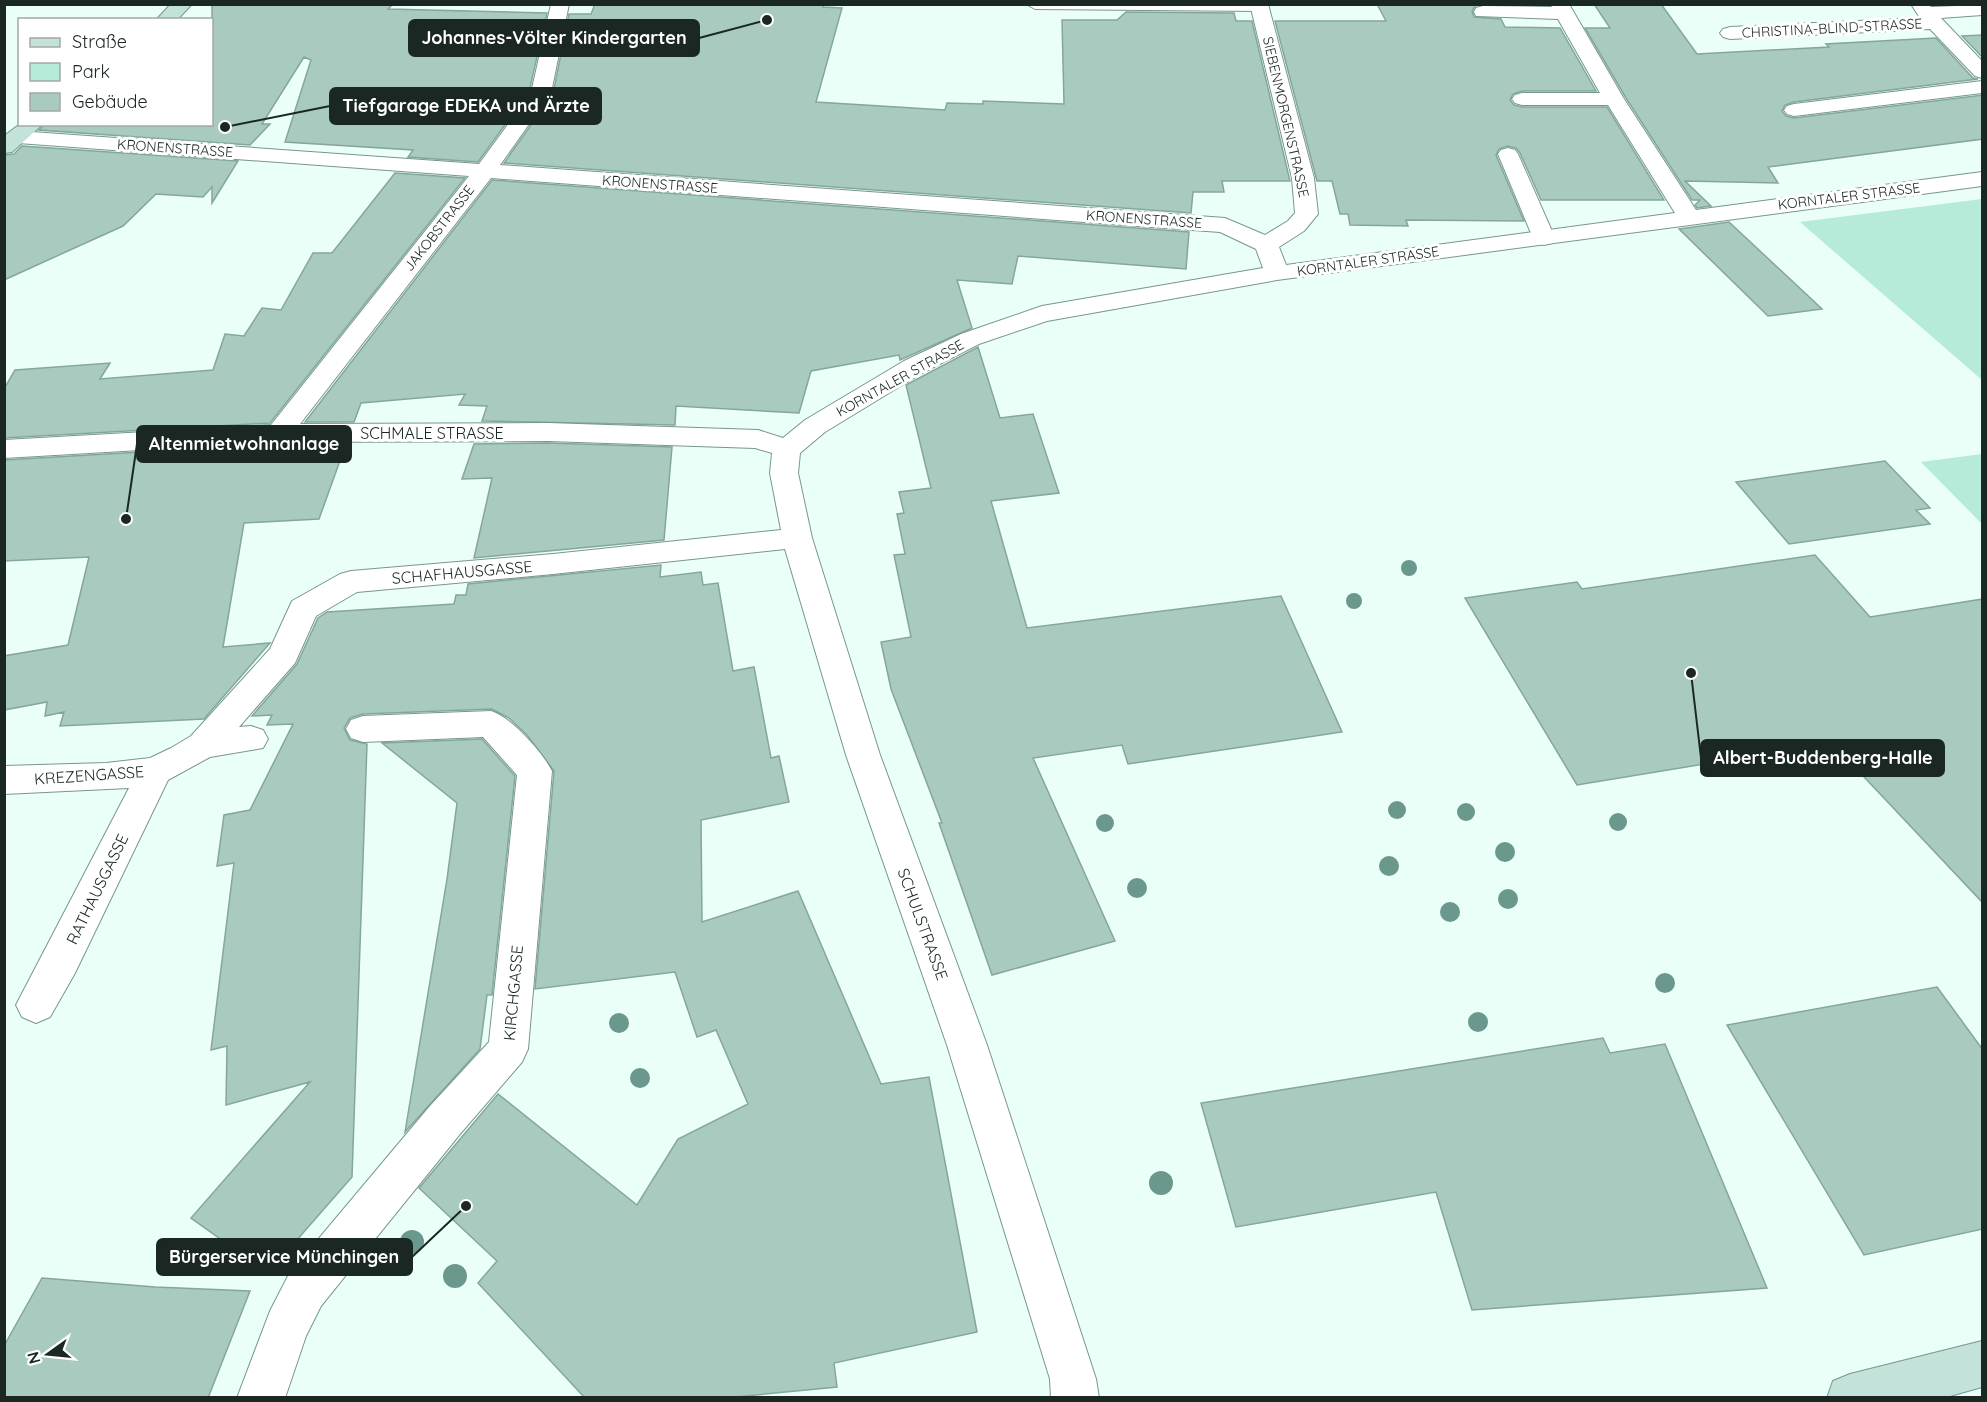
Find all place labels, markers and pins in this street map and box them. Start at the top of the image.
callout: Johannes-Völter Kindergarten [409,20,699,56]
callout: Tiefgarage EDEKA und Ärzte [330,88,601,124]
callout: Altenmietwohnanlage [137,426,351,462]
callout: Albert-Buddenberg-Halle [1701,740,1944,776]
callout: Bürgerservice Münchingen [157,1239,412,1275]

